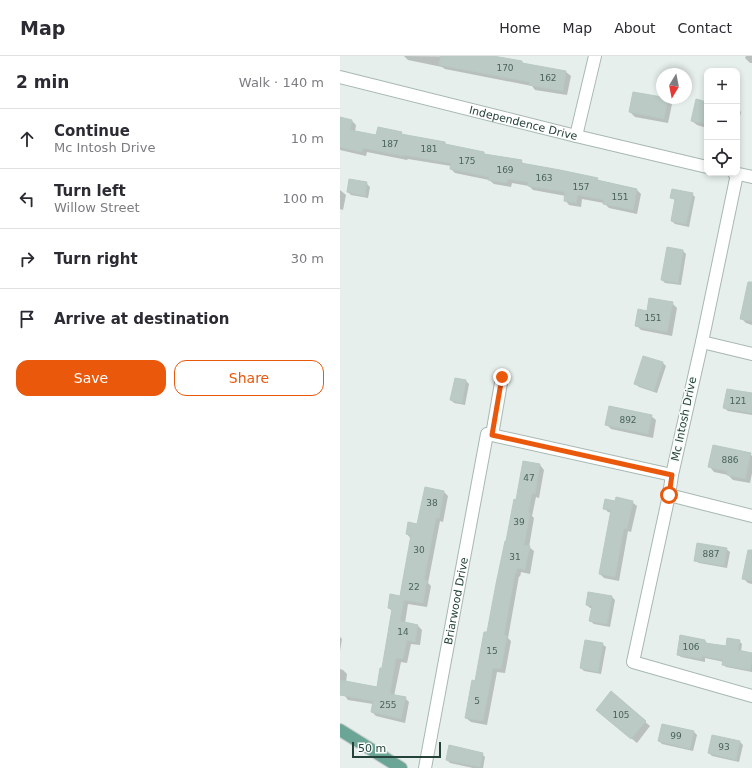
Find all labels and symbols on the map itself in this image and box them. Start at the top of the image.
house number: 170 [496,63,514,73]
north arrow [656,68,692,104]
house number: 162 [539,73,557,83]
street label: Independence Drive [468,103,579,143]
house number: 187 [381,139,399,149]
house number: 181 [420,144,438,154]
house number: 175 [458,156,476,166]
house number: 169 [496,165,514,175]
house number: 163 [535,173,553,183]
house number: 157 [572,182,590,192]
house number: 151 [611,192,629,202]
house number: 151 [644,313,662,323]
route end [493,368,511,386]
street label: Mc Intosh Drive [669,375,699,462]
house number: 121 [729,396,747,406]
house number: 892 [619,415,637,425]
house number: 886 [721,455,739,465]
house number: 47 [523,473,535,483]
route start [660,486,678,504]
house number: 38 [426,498,438,508]
house number: 39 [513,517,525,527]
house number: 30 [413,545,425,555]
house number: 887 [702,549,720,559]
house number: 31 [509,552,521,562]
street label: Briarwood Drive [442,556,471,646]
house number: 22 [408,582,420,592]
house number: 14 [397,627,409,637]
house number: 106 [682,642,700,652]
house number: 15 [486,646,498,656]
house number: 5 [474,696,480,706]
house number: 255 [379,700,397,710]
house number: 105 [612,710,630,720]
house number: 99 [670,731,682,741]
scale bar [352,740,441,759]
house number: 93 [718,742,730,752]

